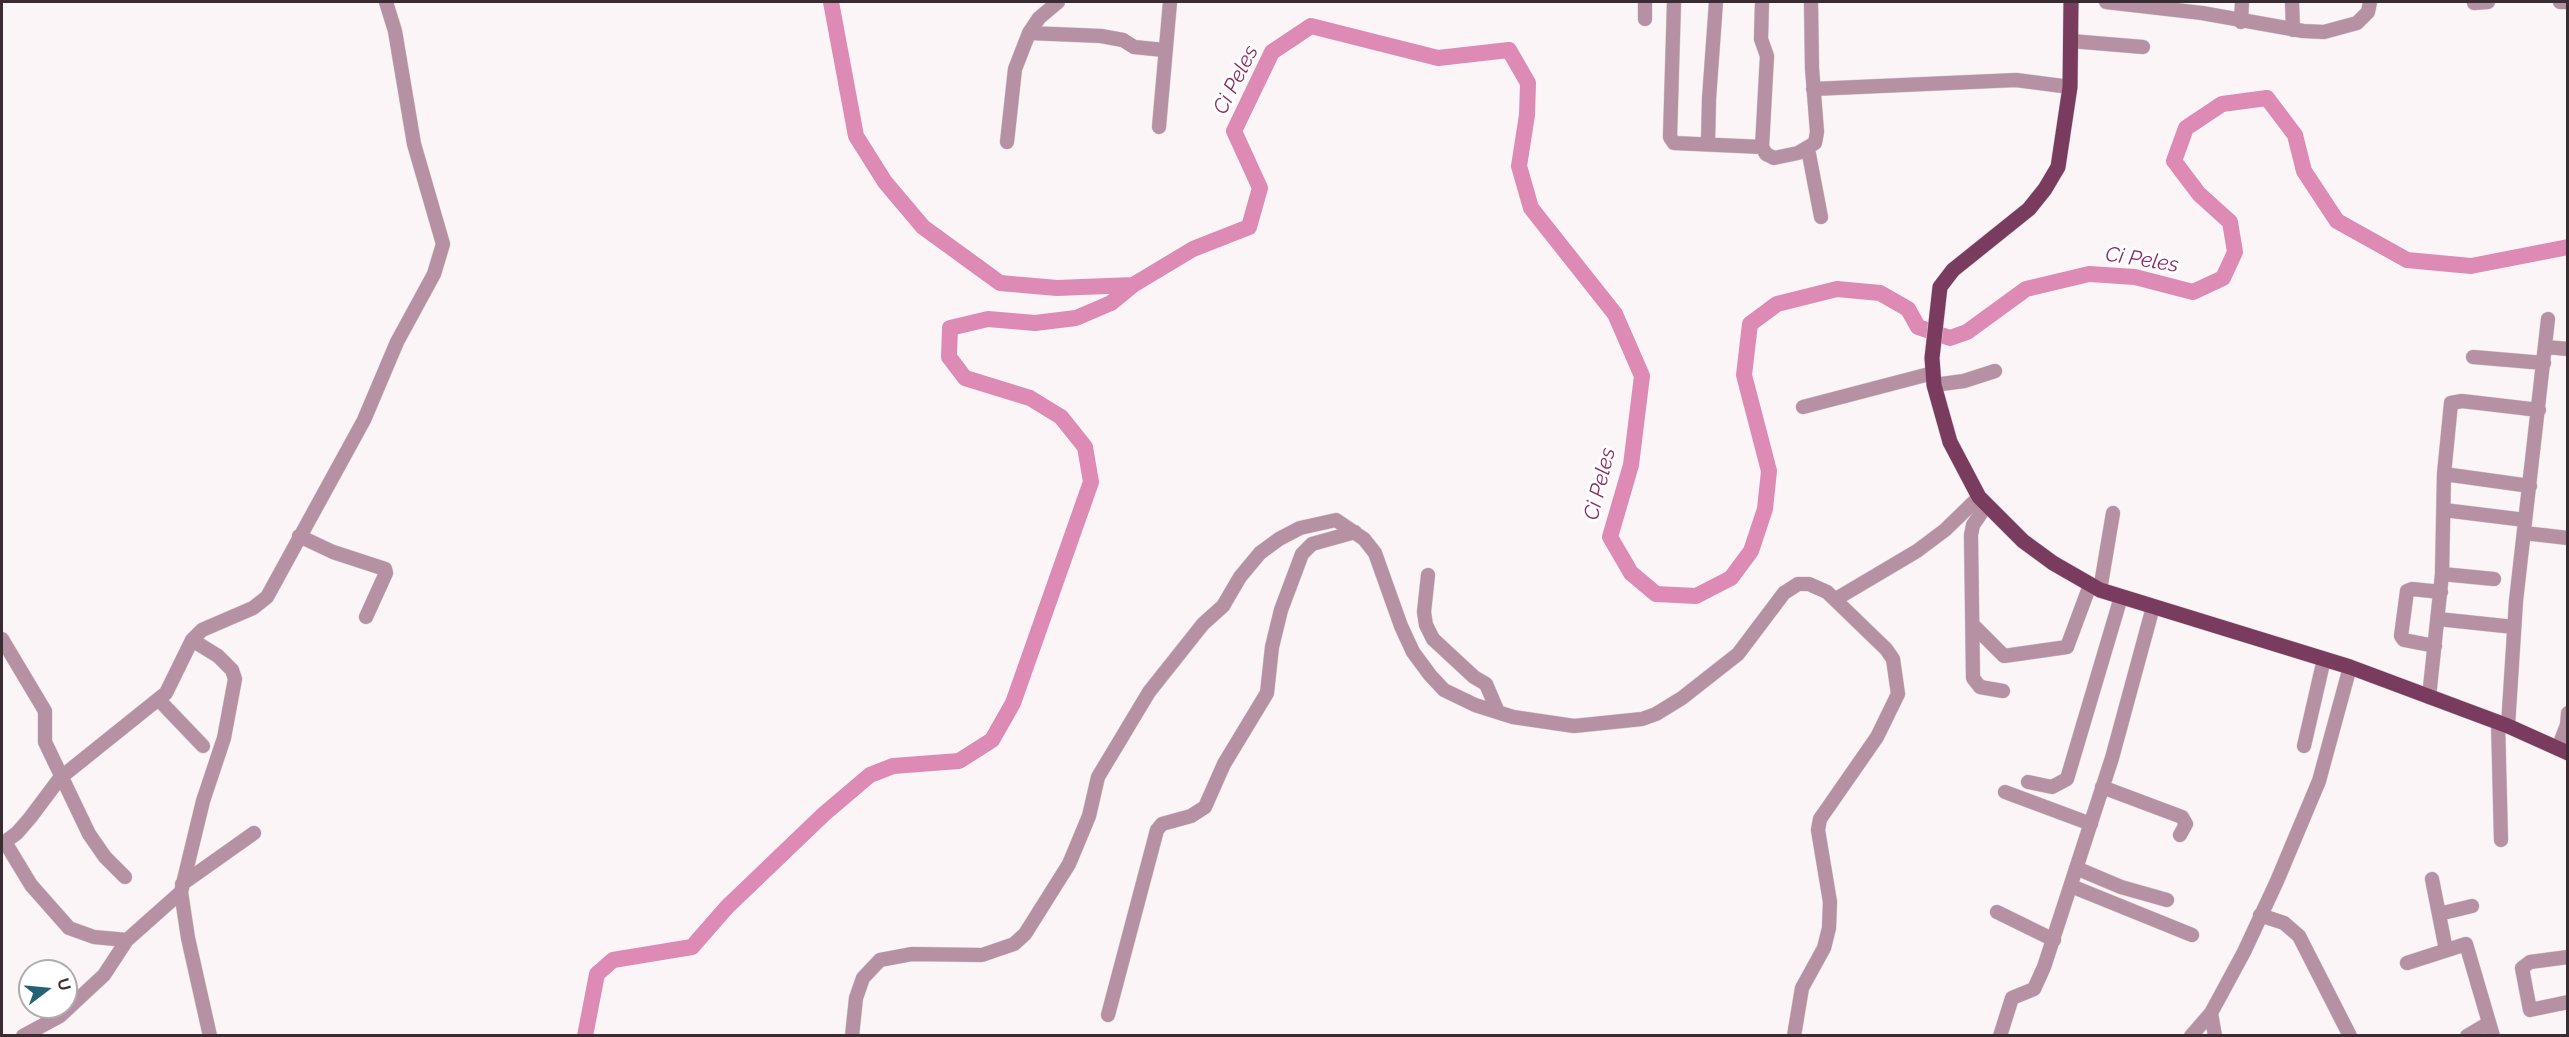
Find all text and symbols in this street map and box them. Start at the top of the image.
water label: Ci Peles [1208,41,1264,119]
water label: Ci Peles [2104,242,2180,278]
water label: Ci Peles [1579,445,1621,523]
north arrow [18,959,78,1019]
text: U [53,976,75,993]

